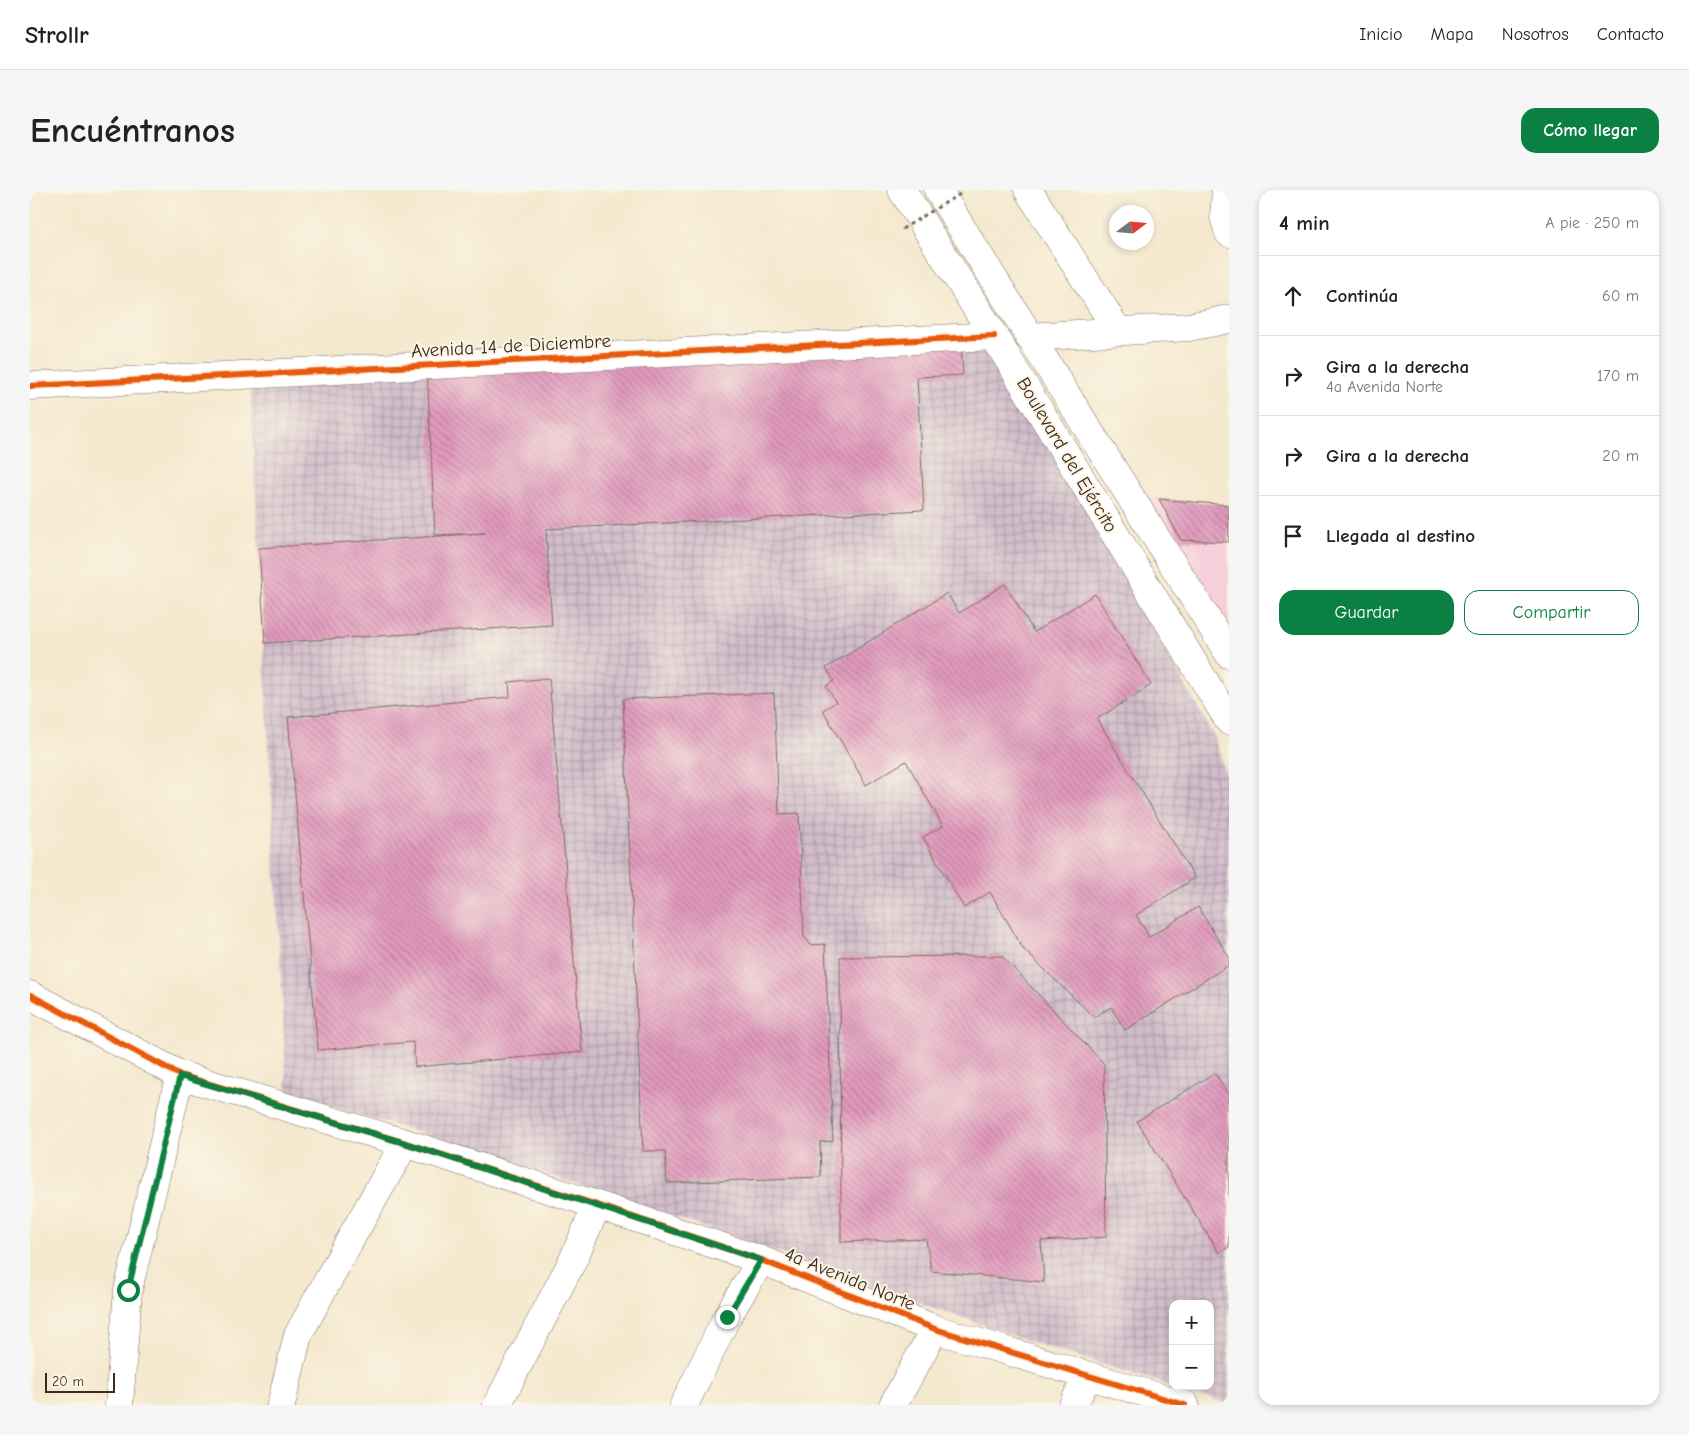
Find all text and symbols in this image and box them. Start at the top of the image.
text: Strollr [25,21,89,49]
text: Inicio [1359,24,1403,45]
text: Mapa [1431,24,1474,45]
text: Nosotros [1502,24,1569,45]
text: Contacto [1597,24,1664,45]
button: Cómo llegar [1521,108,1659,153]
text: Encuéntranos [30,110,235,151]
north arrow [1109,205,1154,250]
text: 4 min [1279,211,1330,235]
text: A pie · 250 m [1545,214,1639,232]
icon: ahead [1279,282,1307,310]
text: Continúa [1326,285,1398,307]
text: 60 m [1602,287,1639,305]
street label: Avenida 14 de Diciembre [411,330,611,362]
text: Gira a la derecha [1326,356,1469,378]
icon: right [1279,362,1307,390]
text: 170 m [1597,367,1639,385]
street label: Boulevard del Ejército [1012,374,1122,536]
text: 4a Avenida Norte [1326,378,1443,396]
icon: right [1279,442,1307,470]
text: Gira a la derecha [1326,445,1469,467]
text: 20 m [1602,447,1639,465]
icon: arrive [1279,522,1307,550]
text: Llegada al destino [1326,525,1475,547]
button: Guardar [1279,590,1454,635]
button: Compartir [1464,590,1639,635]
street label: 4a Avenida Norte [781,1243,919,1315]
route start [117,1279,140,1302]
map controls [1169,1300,1214,1390]
button: + [1169,1300,1214,1345]
route end [716,1306,739,1329]
button: − [1169,1345,1214,1390]
scale bar [45,1370,115,1393]
text: 20 m [52,1373,84,1390]

